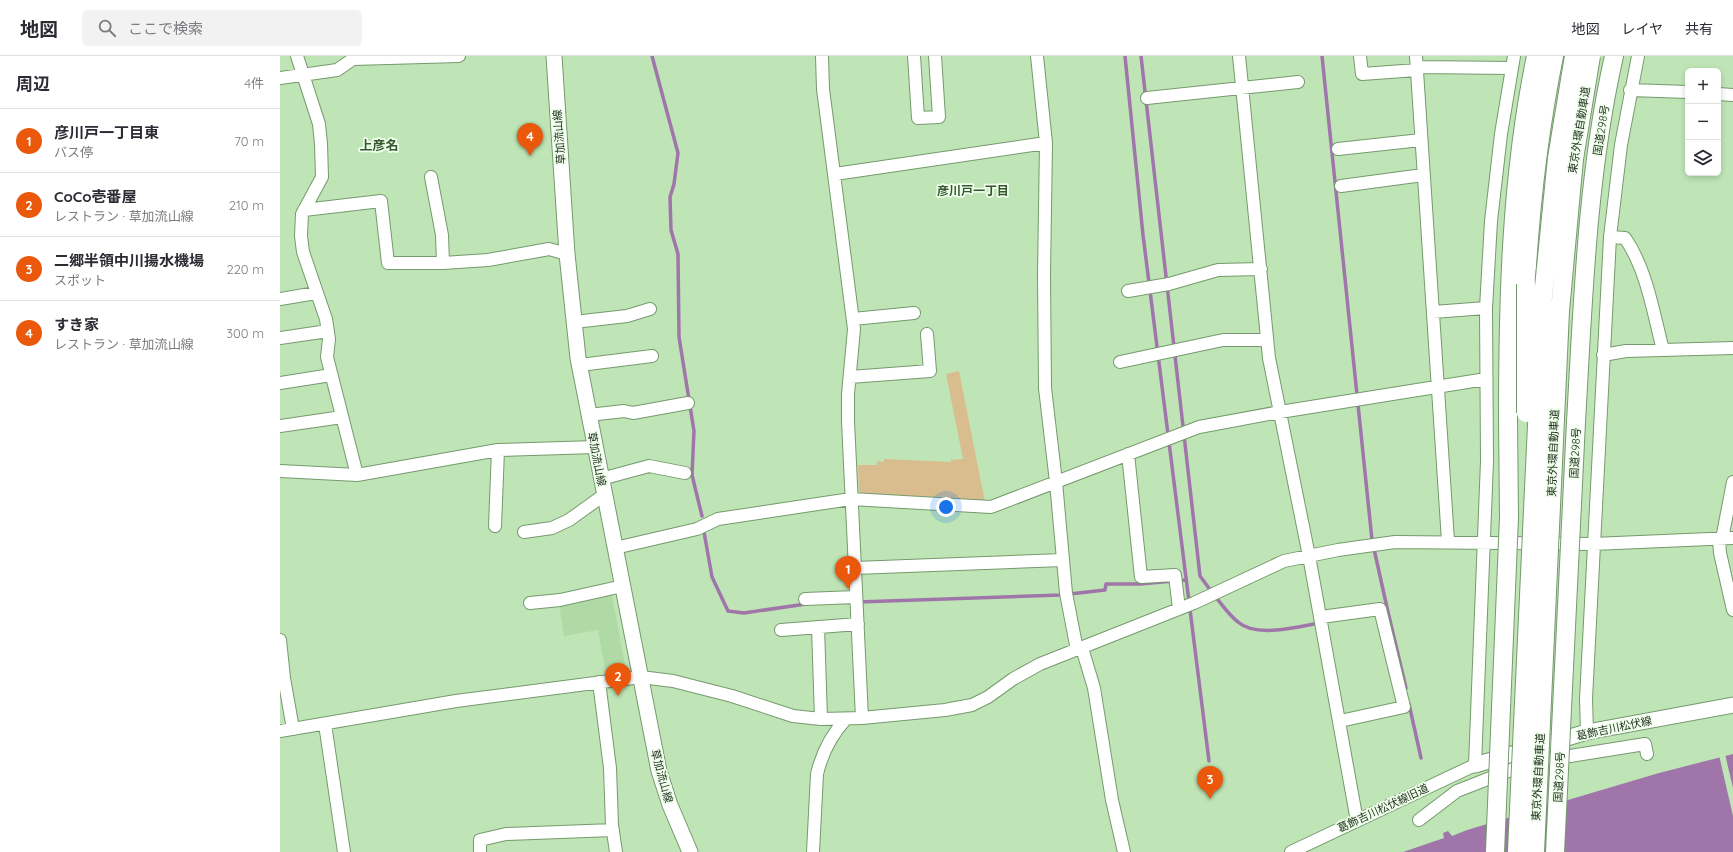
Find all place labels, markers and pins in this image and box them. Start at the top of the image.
pin: 4 [517,123,543,156]
pin: 1 [835,556,861,589]
pin: 2 [605,663,631,696]
pin: 3 [1197,766,1223,799]

